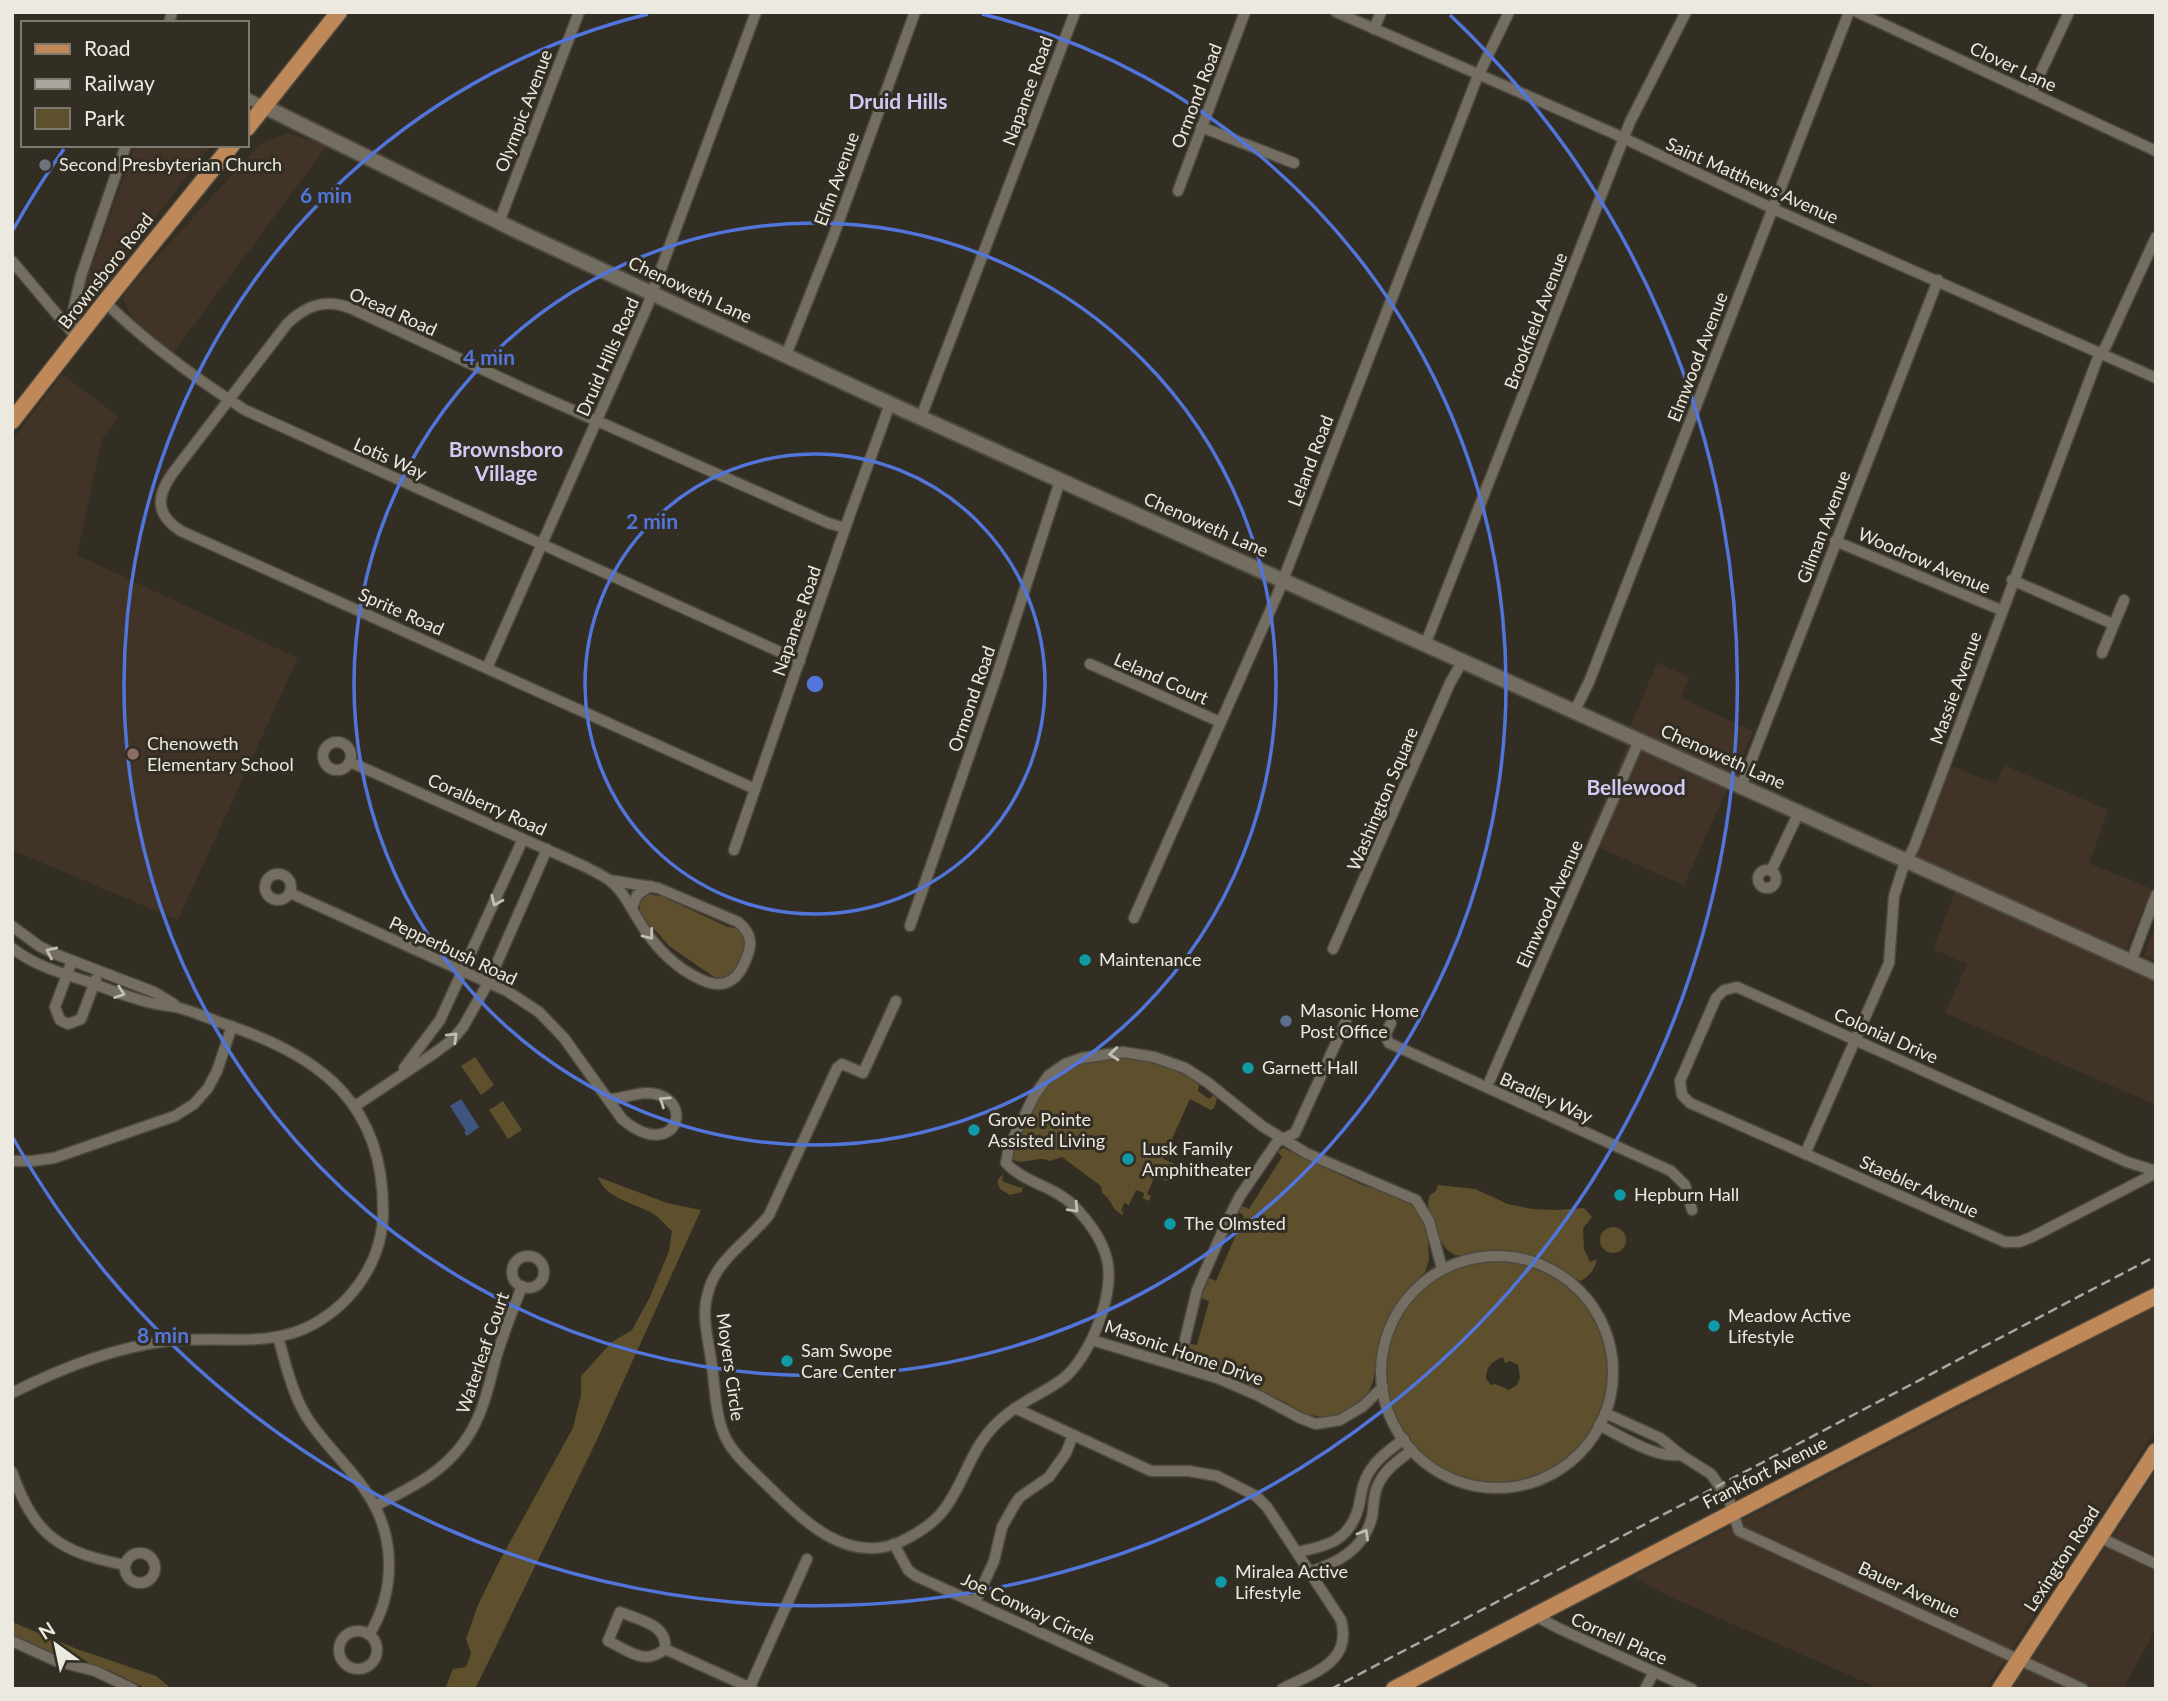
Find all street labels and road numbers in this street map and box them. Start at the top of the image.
street label: Napanee Road [997,33,1057,148]
street label: Clover Lane [1966,36,2060,96]
street label: Ormond Road [1166,40,1226,151]
street label: Olympic Avenue [490,46,556,175]
street label: Elfin Avenue [809,129,863,229]
street label: Saint Matthews Avenue [1663,132,1842,228]
street label: Brownsboro Road [53,208,157,333]
street label: Brookfield Avenue [1499,249,1571,392]
street label: Chenoweth Lane [625,251,756,327]
street label: Oread Road [346,282,441,340]
street label: Elmwood Avenue [1662,289,1732,425]
street label: Druid Hills Road [571,294,643,419]
street label: Leland Road [1283,412,1338,509]
street label: Lotis Way [351,432,431,484]
street label: Gilman Avenue [1791,467,1855,586]
street label: Chenoweth Lane [1141,487,1272,561]
street label: Woodrow Avenue [1855,522,1994,598]
street label: Napanee Road [767,563,825,679]
street label: Sprite Road [355,583,447,640]
street label: Massie Avenue [1924,628,1986,747]
street label: Ormond Road [943,643,999,754]
street label: Leland Court [1111,647,1213,709]
street label: Chenoweth Lane [1658,719,1789,793]
street label: Washington Square [1342,723,1422,874]
street label: Coralberry Road [425,768,550,840]
street label: Elmwood Avenue [1511,836,1587,971]
street label: Pepperbush Road [386,911,521,989]
street label: Colonial Drive [1831,1002,1942,1068]
street label: Bradley Way [1497,1067,1597,1128]
street label: Staebler Avenue [1857,1150,1982,1222]
street label: Waterleaf Court [451,1288,513,1416]
street label: Moyers Circle [713,1312,749,1422]
street label: Masonic Home Drive [1102,1315,1267,1390]
street label: Frankfort Avenue [1699,1431,1830,1513]
street label: Lexington Road [2019,1501,2104,1616]
street label: Bauer Avenue [1855,1556,1964,1622]
street label: Joe Conway Circle [958,1568,1099,1649]
street label: Cornell Place [1568,1607,1671,1669]

